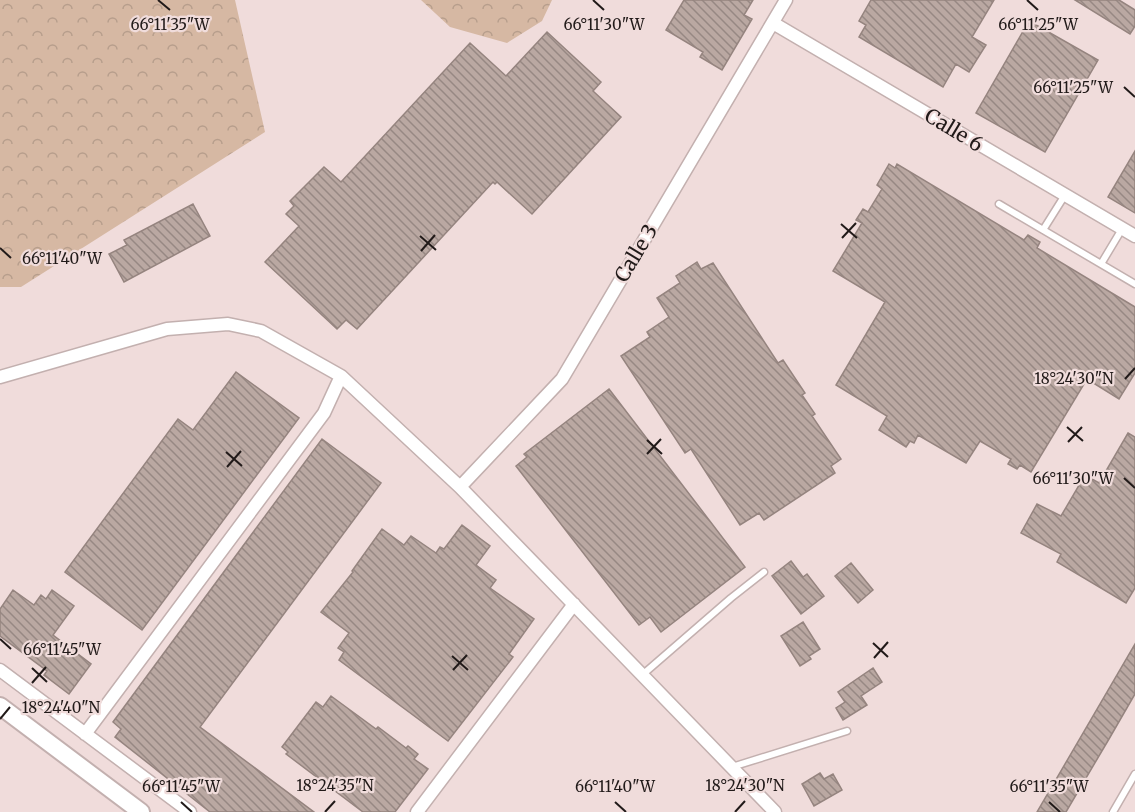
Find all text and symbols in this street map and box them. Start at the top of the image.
text: 66°11'35"W [130,15,211,34]
text: 66°11'30"W [563,15,646,34]
text: 66°11'25"W [998,15,1079,34]
text: 66°11'25"W [1033,78,1114,97]
street label: Calle 6 [921,102,988,157]
street label: Calle 3 [609,219,663,286]
text: 66°11'40"W [22,249,103,268]
text: 18°24'30"N [1034,369,1114,388]
text: 66°11'30"W [1032,469,1115,488]
text: 66°11'45"W [23,640,102,659]
text: 18°24'40"N [22,698,101,717]
text: 18°24'35"N [296,776,374,795]
text: 18°24'30"N [705,776,785,795]
text: 66°11'45"W [142,777,221,796]
text: 66°11'40"W [575,777,656,796]
text: 66°11'35"W [1009,777,1090,796]

